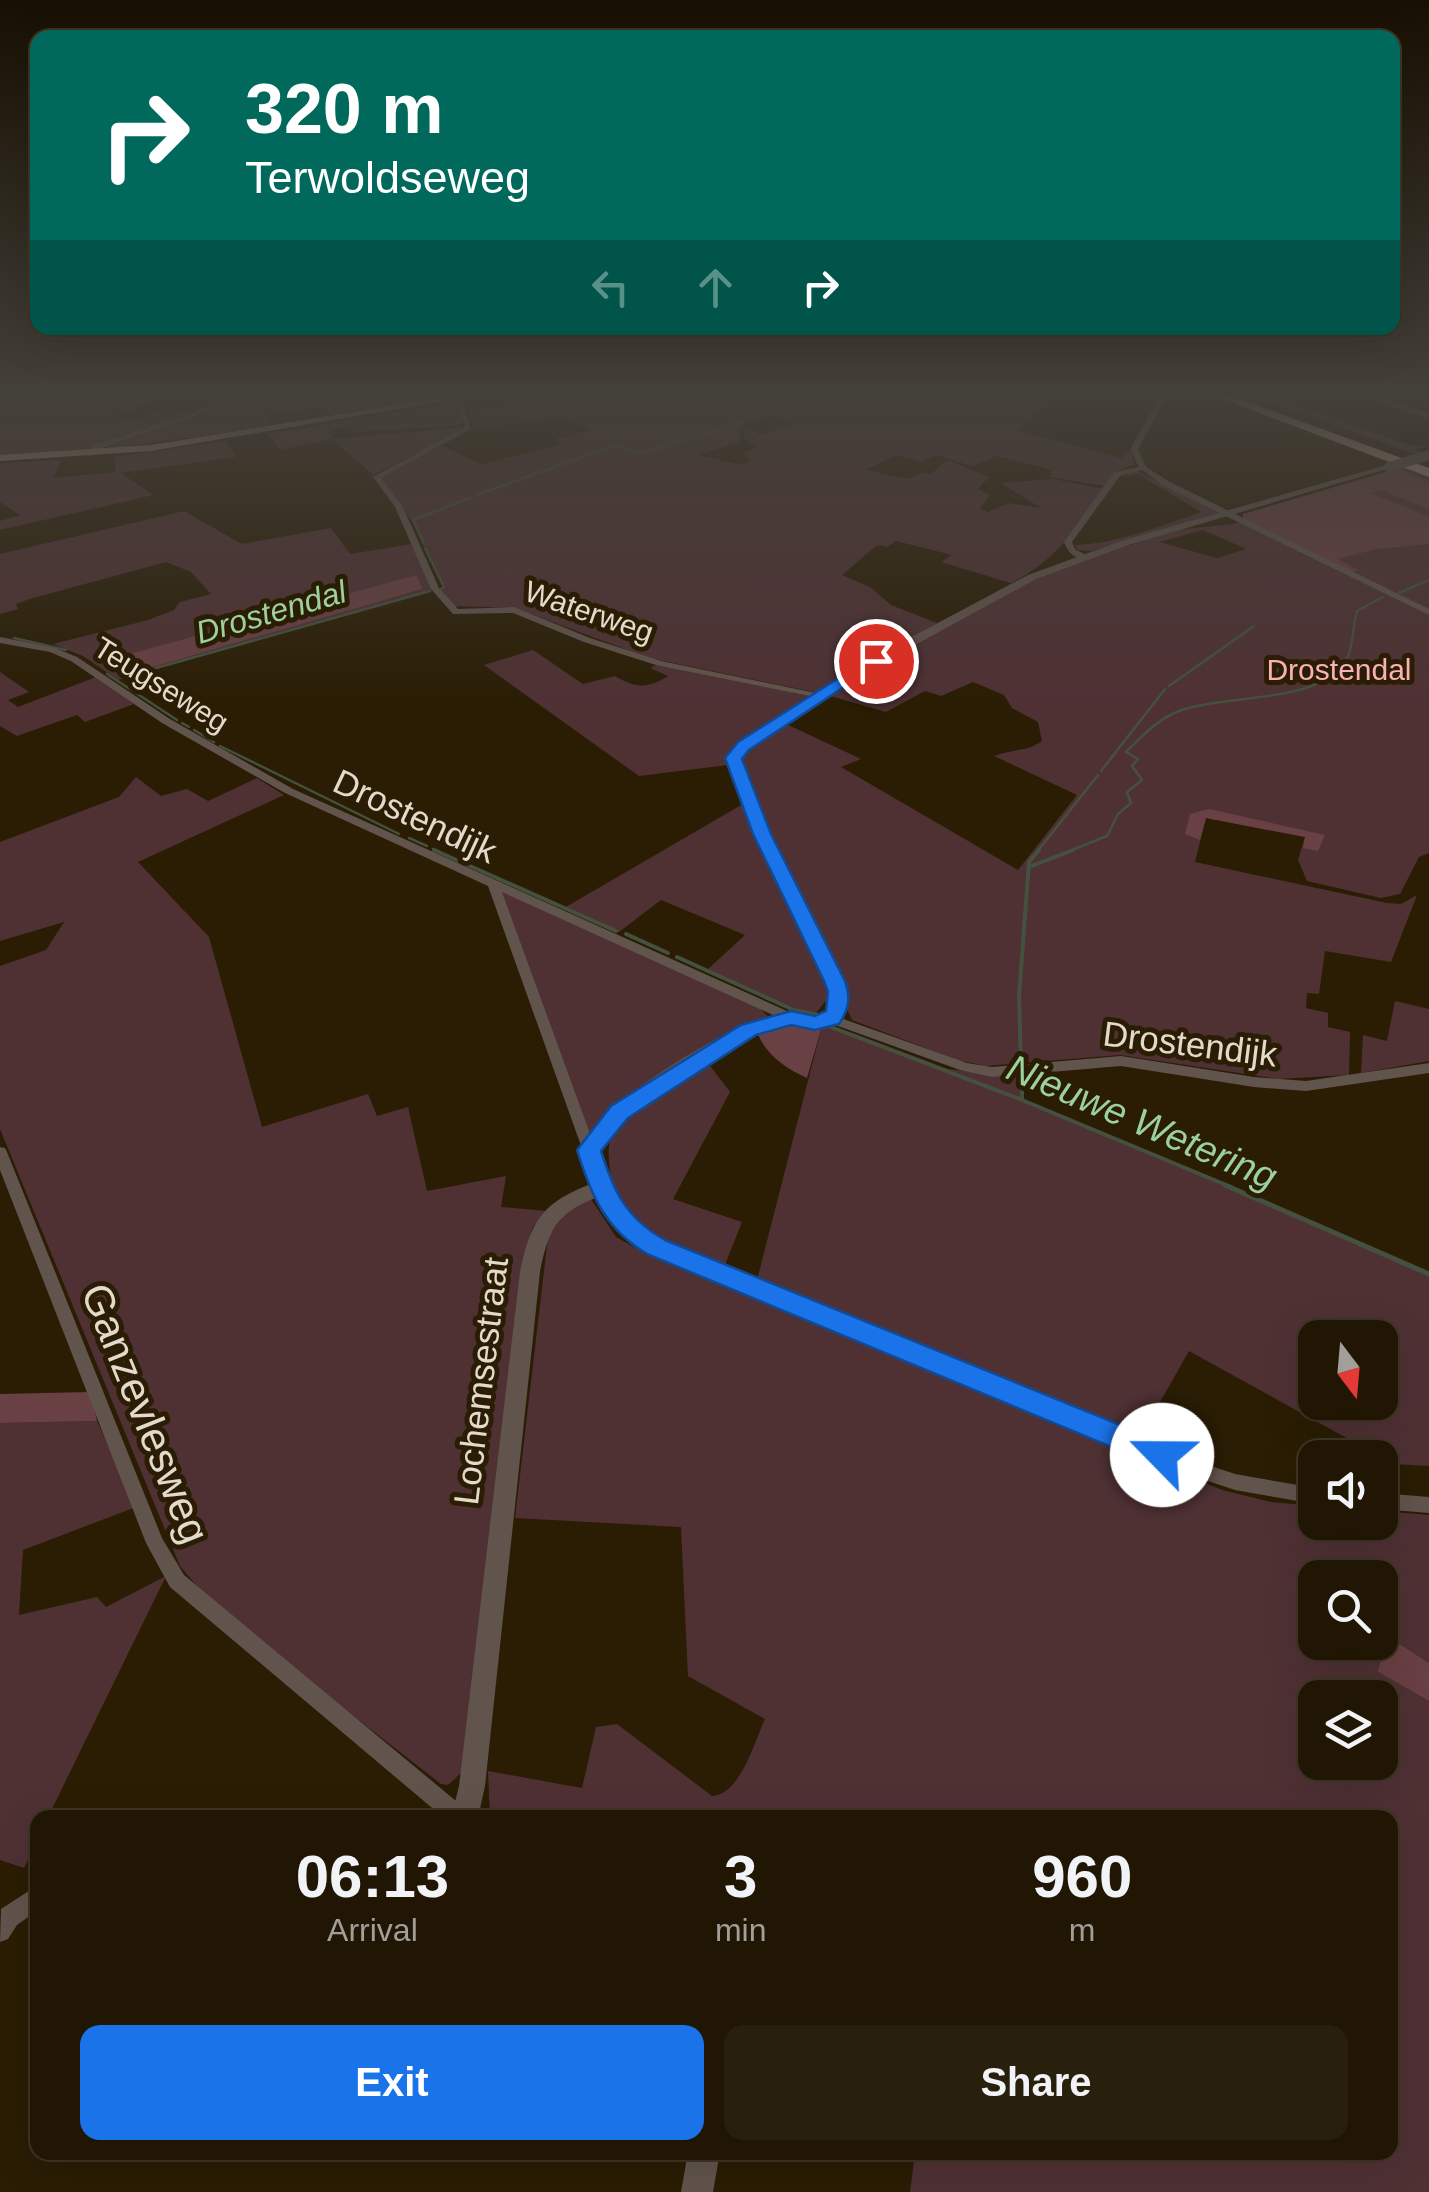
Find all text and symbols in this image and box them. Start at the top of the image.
icon: right [80,70,210,200]
text: 320 m [245,70,443,148]
text: Terwoldseweg [245,152,530,203]
icon: left [583,260,638,315]
icon: ahead [688,260,743,315]
icon: right [793,260,848,315]
water label: Drostendal [192,573,351,651]
street label: Waterweg [520,574,658,649]
pin [834,619,919,704]
street label: Teugseweg [88,630,234,739]
icon: arrive [849,634,904,689]
park label: Drostendal [1266,653,1412,686]
street label: Drostendijk [328,761,503,870]
street label: Drostendijk [1101,1013,1280,1074]
water label: Nieuwe Wetering [1001,1046,1283,1198]
street label: Lochemsestraat [446,1255,515,1507]
street label: Ganzevlesweg [72,1277,219,1550]
north arrow [1298,1320,1398,1420]
map controls [1298,1320,1398,1780]
position arrow [1110,1403,1214,1507]
button: sound [1298,1440,1398,1540]
button: search [1298,1560,1398,1660]
button: layers [1298,1680,1398,1780]
text: 06:13 [296,1843,449,1910]
text: 3 [724,1843,757,1910]
text: 960 [1032,1843,1132,1910]
text: Arrival [327,1912,418,1948]
text: min [715,1912,766,1948]
text: m [1069,1912,1096,1948]
button: Exit [80,2025,704,2140]
button: Share [724,2025,1348,2140]

